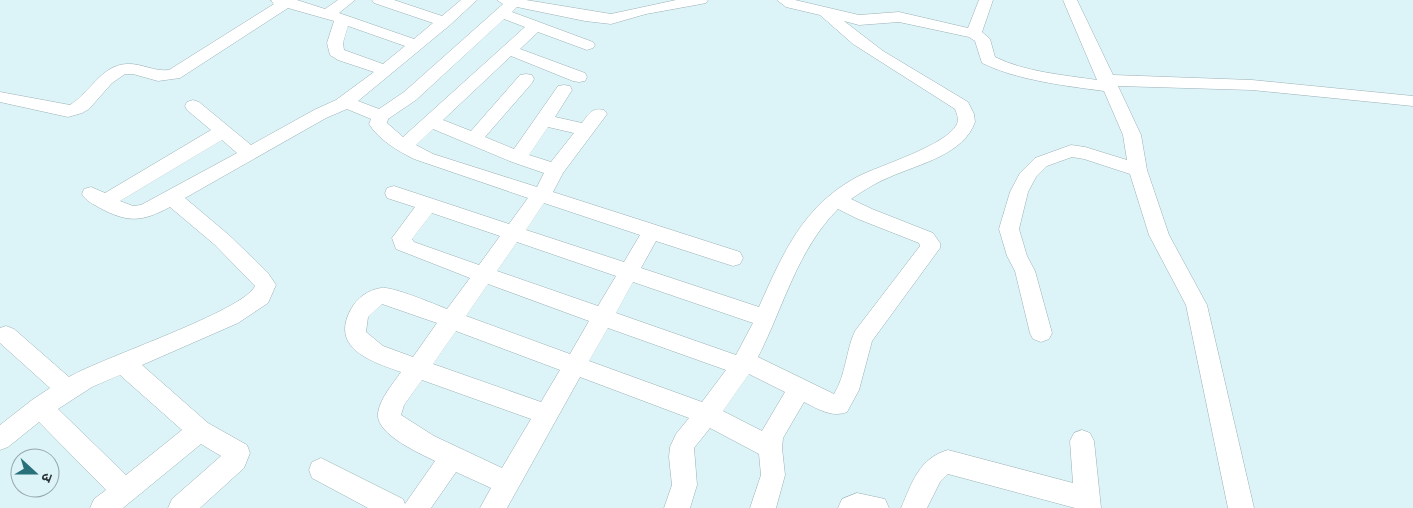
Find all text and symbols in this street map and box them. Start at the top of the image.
north arrow [10,448,60,498]
text: उ [38,471,56,485]

